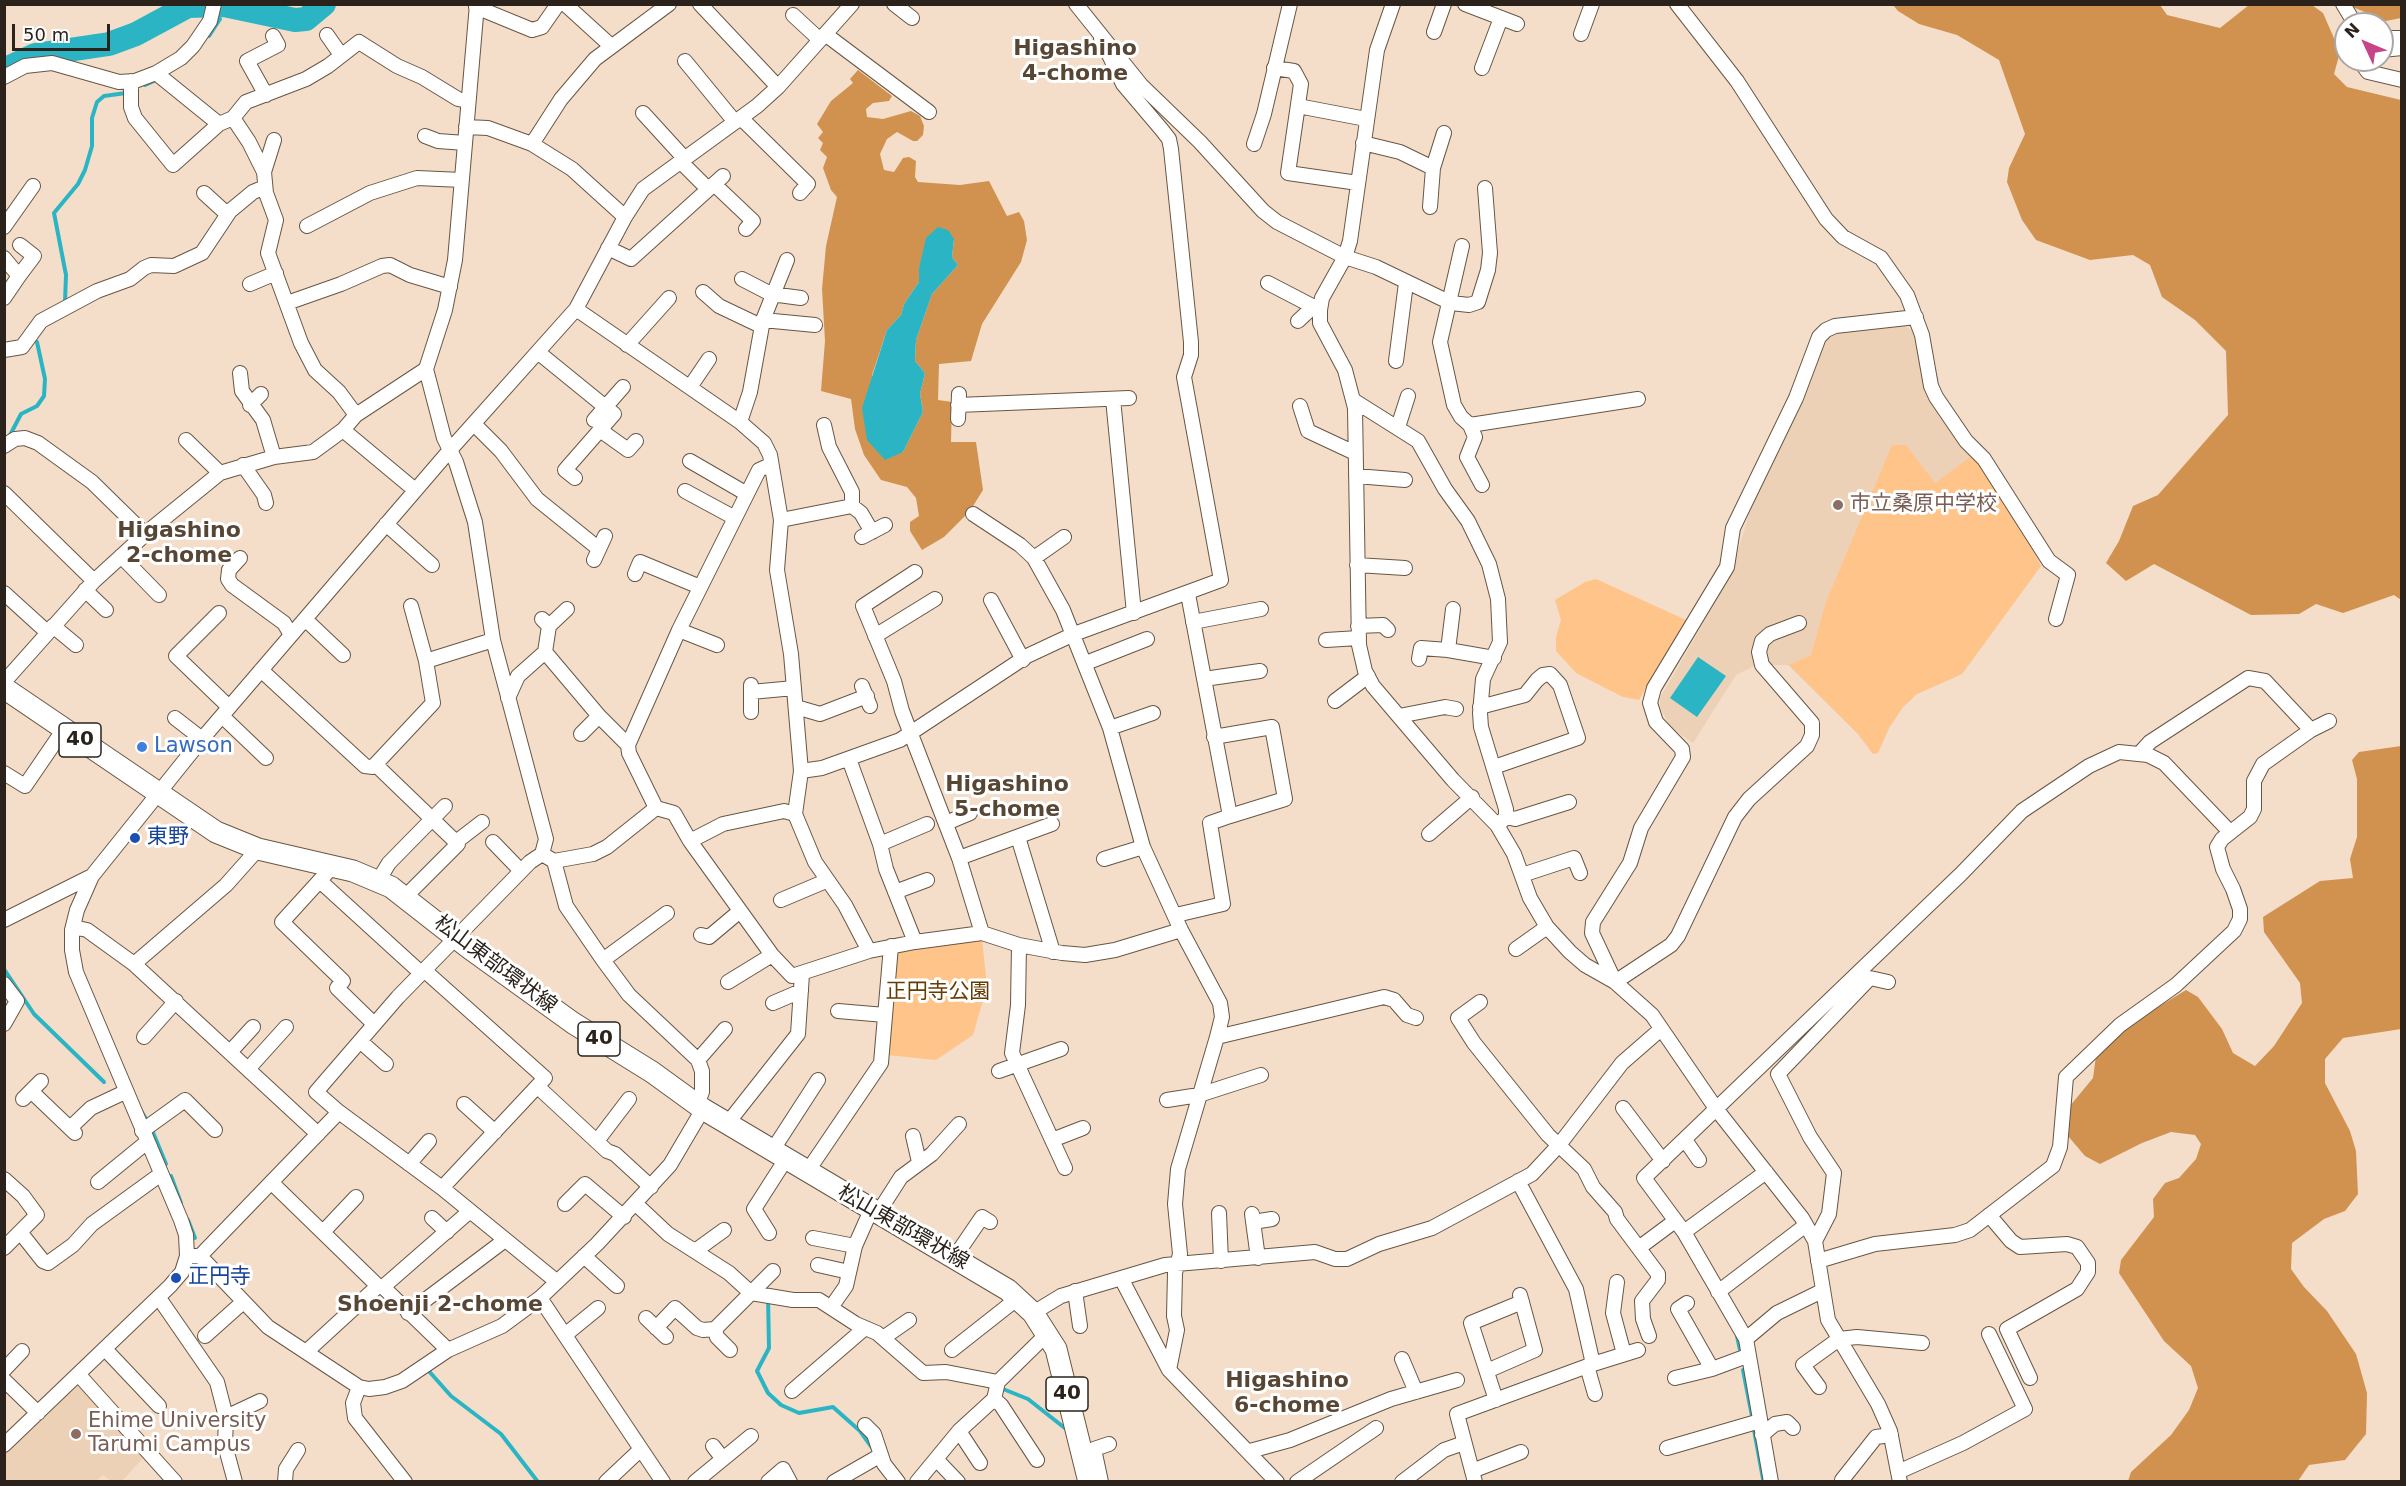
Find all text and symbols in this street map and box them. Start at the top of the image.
scale bar [15,12,112,50]
north arrow [2334,12,2394,72]
text: N [2341,19,2364,42]
text: 50 m [23,24,69,45]
district label: Higashino 4-chome [1013,36,1137,88]
place label: 市立桑原中学校 [1850,492,1997,518]
marker: 市立桑原中学校 [1831,498,1845,512]
district label: Higashino 2-chome [117,518,241,570]
road number: 40 [59,723,101,757]
place label: Lawson [154,734,233,760]
marker: Lawson [135,740,149,754]
district label: Higashino 5-chome [945,772,1069,824]
place label: 東野 [147,825,189,851]
marker: 東野 [128,831,142,845]
street label: 松山東部環状線 [429,911,561,1019]
park label: 正円寺公園 [886,980,990,1006]
road number: 40 [578,1022,620,1056]
street label: 松山東部環状線 [833,1180,973,1276]
place label: 正円寺 [188,1265,251,1291]
marker: 正円寺 [169,1271,183,1285]
district label: Shoenji 2-chome [337,1292,543,1318]
district label: Higashino 6-chome [1225,1368,1349,1420]
road number: 40 [1046,1377,1088,1411]
place label: Ehime University Tarumi Campus [88,1409,266,1459]
marker: Ehime University Tarumi Campus [69,1427,83,1441]

